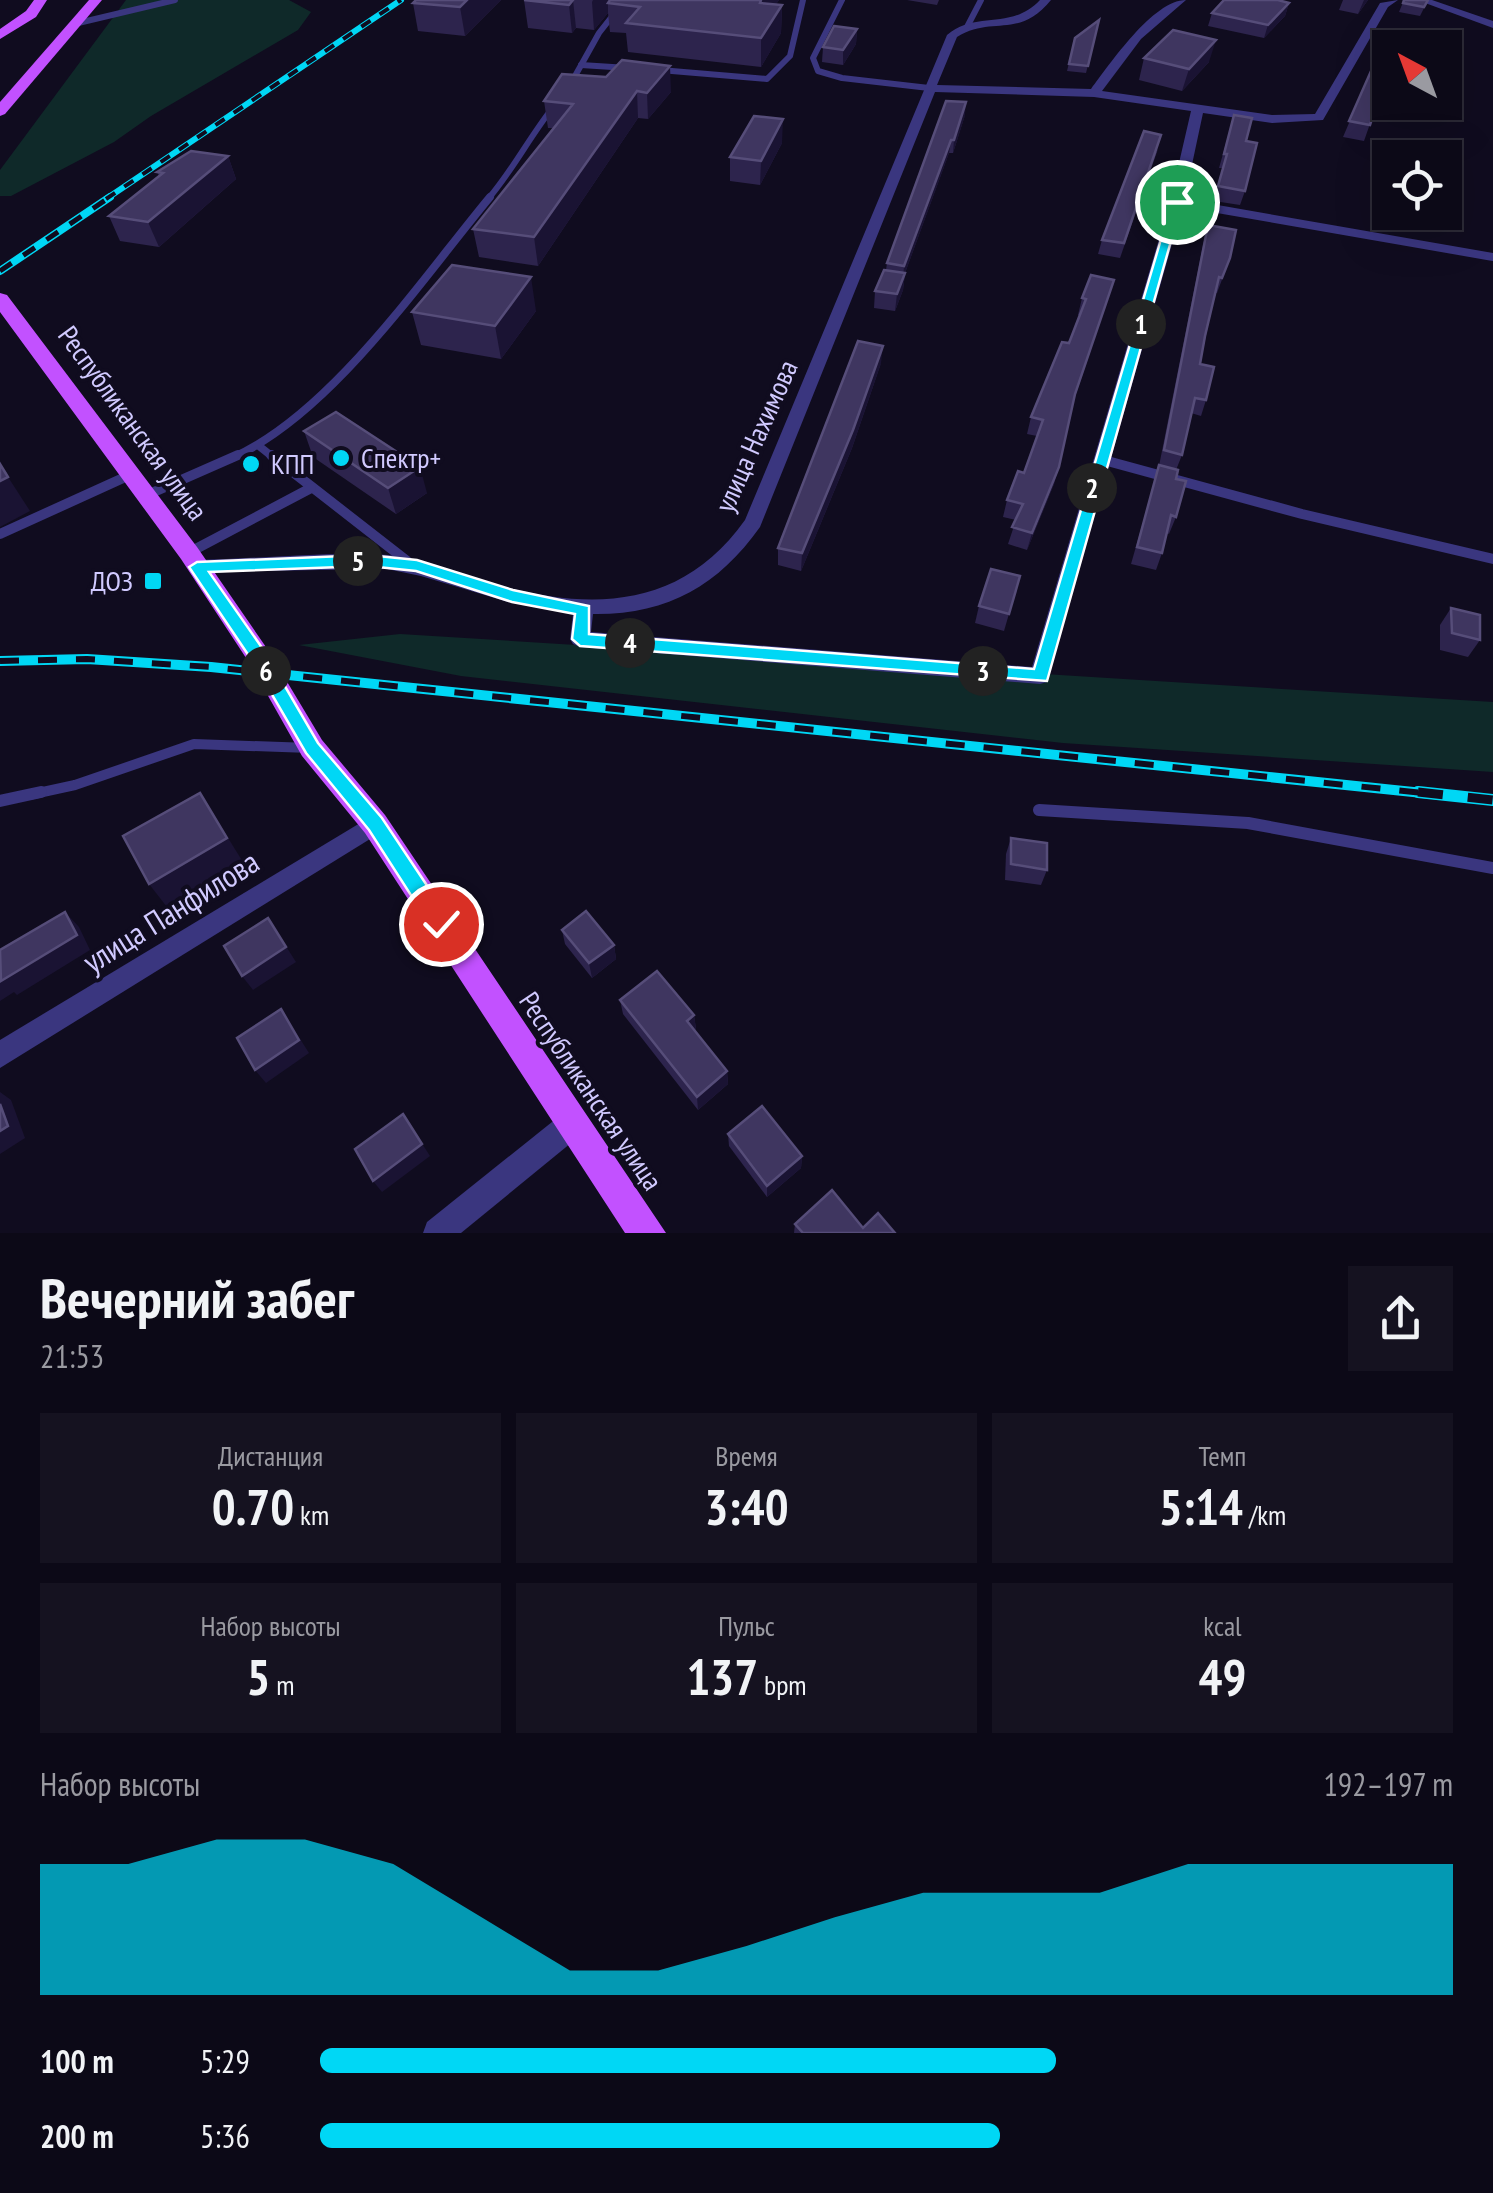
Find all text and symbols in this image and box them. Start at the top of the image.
north arrow [1372,30,1462,120]
map controls [1372,30,1462,230]
button: locate [1372,140,1462,230]
pin [1135,160,1220,245]
icon: arrive [1150,175,1205,230]
pin: 1 [1116,299,1166,349]
text: 1 [1134,305,1148,342]
street label: Республиканская улица [50,318,216,527]
street label: улица Нахимова [706,354,806,518]
place label: Спектр+ [361,439,441,476]
place label: КПП [271,445,314,482]
marker: Спектр+ [330,447,352,469]
marker: КПП [240,453,262,475]
pin: 2 [1067,463,1117,513]
text: 2 [1085,469,1099,506]
pin: 5 [333,536,383,586]
text: 5 [351,542,365,579]
place label: ДОЗ [91,562,133,599]
marker: ДОЗ [142,570,164,592]
pin: 4 [605,618,655,668]
text: 4 [623,624,637,661]
pin: 6 [241,646,291,696]
pin: 3 [958,646,1008,696]
text: 6 [259,652,273,689]
text: 3 [976,652,990,689]
street label: улица Панфилова [74,840,266,982]
pin [399,882,484,967]
icon: check [414,897,469,952]
street label: Республиканская улица [511,984,672,1197]
text: Вечерний забег [40,1262,354,1333]
button: share [1348,1266,1453,1371]
text: 21:53 [40,1335,104,1377]
text: Дистанция [218,1437,323,1474]
text: Время [715,1437,778,1474]
text: Темп [1199,1437,1246,1474]
text: 0.70 [212,1474,294,1539]
text: 3:40 [704,1474,789,1539]
text: 5:14 [1159,1474,1243,1539]
text: km [294,1496,329,1533]
text: /km [1243,1496,1286,1533]
text: Набор высоты [200,1607,341,1644]
text: Пульс [718,1607,775,1644]
text: kcal [1203,1607,1242,1644]
text: 5 [246,1644,270,1709]
text: 137 [686,1644,758,1709]
text: 49 [1199,1644,1246,1709]
text: m [270,1666,295,1703]
text: bpm [758,1666,807,1703]
text: Набор высоты [40,1763,200,1805]
text: 192–197 m [1323,1763,1453,1805]
text: 100 m [40,2040,114,2082]
text: 5:29 [200,2040,250,2082]
text: 200 m [40,2115,114,2157]
text: 5:36 [200,2115,250,2157]

